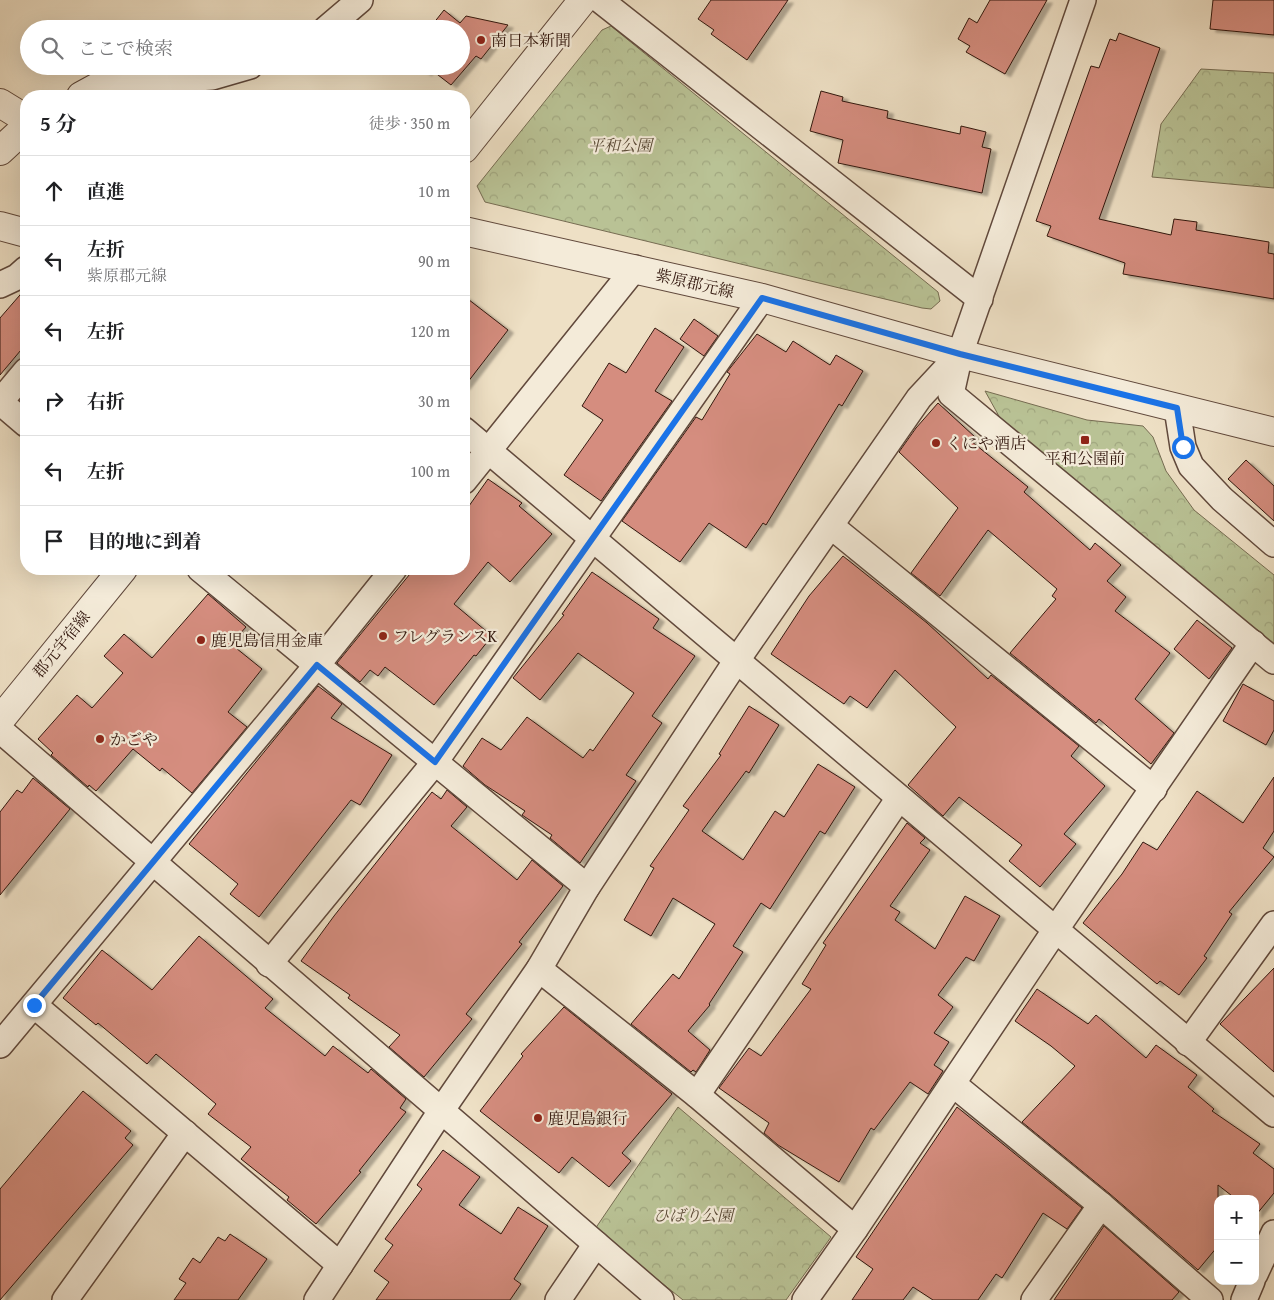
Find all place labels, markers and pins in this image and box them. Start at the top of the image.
place label: 南日本新聞 [491,28,571,52]
marker: 南日本新聞 [475,34,487,46]
place label: くにや酒店 [946,431,1026,455]
marker: 平和公園前 [1079,434,1091,446]
marker: くにや酒店 [930,437,942,449]
place label: 平和公園前 [1045,446,1125,470]
place label: フレグランスK [393,624,498,648]
place label: 鹿児島信用金庫 [211,628,323,652]
marker: フレグランスK [377,630,389,642]
marker: 鹿児島信用金庫 [195,634,207,646]
place label: かごや [110,727,158,751]
marker: かごや [94,733,106,745]
place label: 鹿児島銀行 [548,1106,628,1130]
marker: 鹿児島銀行 [532,1112,544,1124]

